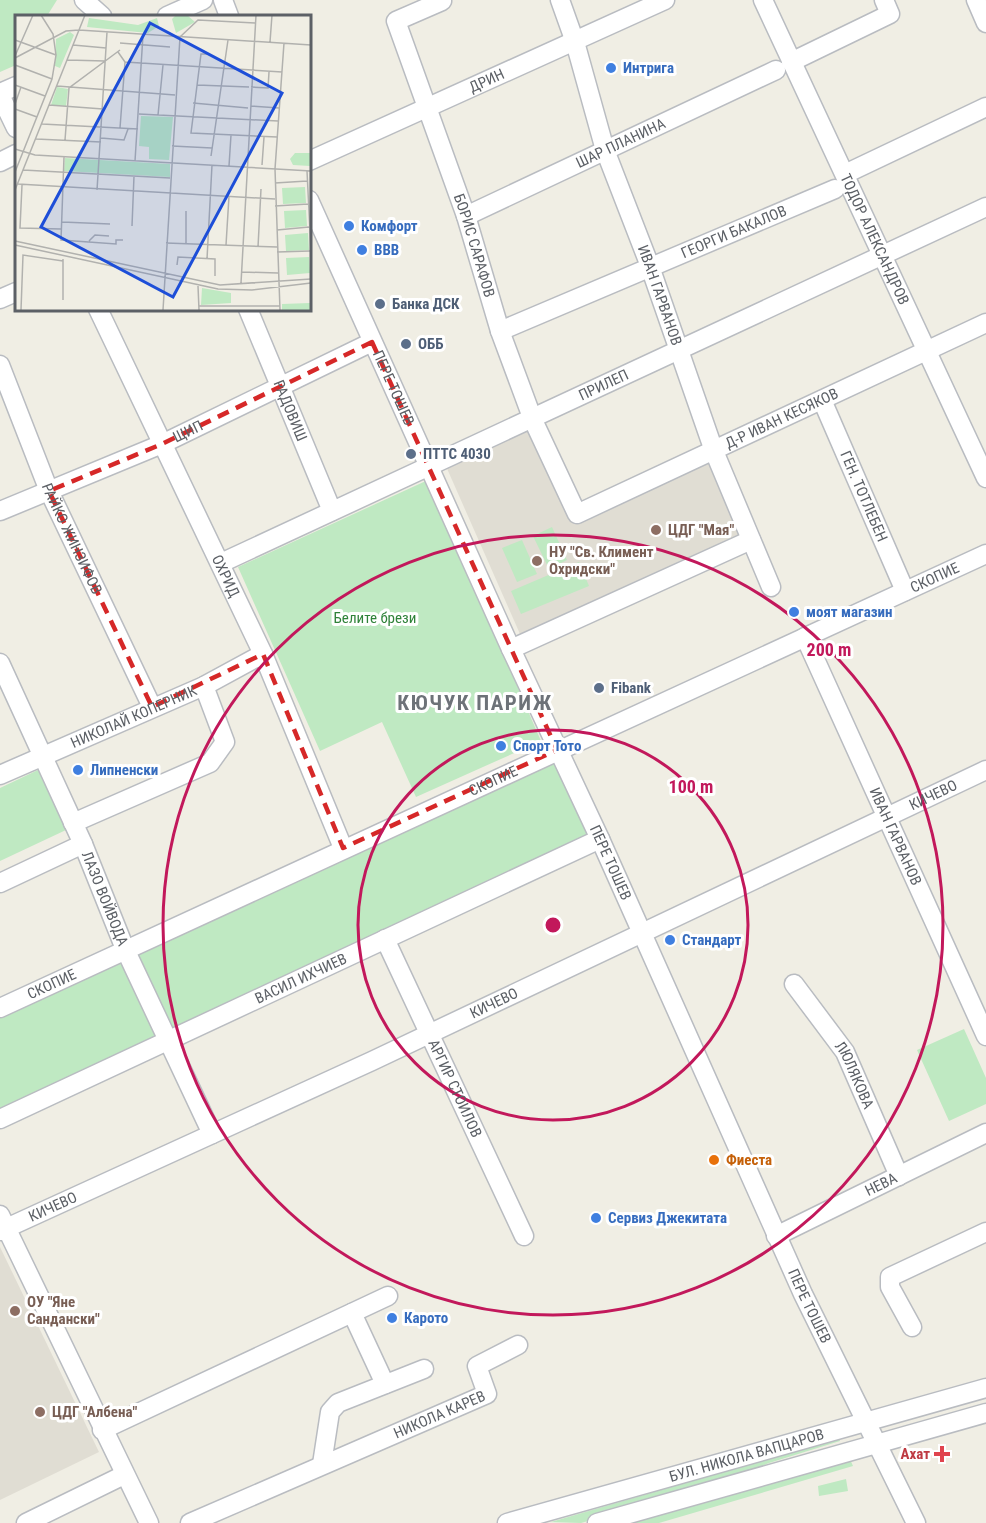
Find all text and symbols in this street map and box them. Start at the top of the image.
inset map [15,15,310,310]
place label: Интрига [623,59,674,77]
marker: Интрига [604,61,618,75]
street label: ДРИН [466,65,507,96]
street label: ШАР ПЛАНИНА [573,114,669,172]
street label: ТОДОР АЛЕКСАНДРОВ [836,171,913,308]
street label: БОРИС САРАФОВ [450,191,499,299]
street label: ГЕОРГИ БАКАЛОВ [678,202,789,262]
place label: Комфорт [361,217,418,235]
marker: Комфорт [342,219,356,233]
place label: BBB [374,241,399,259]
marker: BBB [355,243,369,257]
street label: ИВАН ГАРВАНОВ [634,243,686,348]
place label: Банка ДСК [392,295,460,313]
marker: Банка ДСК [373,297,387,311]
place label: ОББ [418,335,443,353]
marker: ОББ [399,337,413,351]
street label: ПЕРЕ ТОШЕВ [369,348,418,428]
street label: ПРИЛЕП [576,366,631,404]
street label: РАДОВИШ [270,377,311,444]
street label: Д-Р ИВАН КЕСЯКОВ [722,384,841,452]
street label: ЩИП [170,417,206,446]
place label: ПТТС 4030 [423,445,491,463]
marker: ПТТС 4030 [404,447,418,461]
street label: ГЕН. ТОТЛЕБЕН [836,448,891,544]
street label: РАЙКО ЖИНЗИФОВ [38,481,106,597]
place label: ЦДГ "Мая" [668,521,734,539]
marker: ЦДГ "Мая" [649,523,663,537]
place label: НУ "Св. Климент Охридски" [549,543,654,578]
street label: ОХРИД [208,552,244,600]
marker: НУ "Св. Климент Охридски" [530,554,544,568]
street label: СКОПИЕ [907,559,962,597]
place label: моят магазин [806,603,893,621]
marker: моят магазин [787,605,801,619]
park label: Белите брези [334,609,416,627]
text: 200 m [807,639,851,660]
place label: Fibank [611,679,652,697]
street label: НИКОЛАЙ КОПЕРНИК [68,681,200,752]
marker: Fibank [592,681,606,695]
district label: КЮЧУК ПАРИЖ [397,691,553,715]
place label: Спорт Тото [513,737,581,755]
marker: Спорт Тото [494,739,508,753]
place label: Липненски [90,761,158,779]
street label: СКОПИЕ [466,762,521,800]
marker: Липненски [71,763,85,777]
text: 100 m [669,776,713,797]
street label: КИЧЕВО [906,776,960,814]
street label: ИВАН ГАРВАНОВ [866,785,925,888]
street label: ПЕРЕ ТОШЕВ [586,822,635,903]
street label: ЛАЗО ВОЙВОДА [78,849,132,949]
centre of rings [543,915,563,935]
place label: Стандарт [682,931,741,949]
marker: Стандарт [663,933,677,947]
street label: ВАСИЛ ИХЧИЕВ [252,949,350,1008]
street label: СКОПИЕ [24,965,79,1003]
street label: КИЧЕВО [467,984,521,1022]
street label: АРГИР СТОИЛОВ [424,1037,486,1140]
street label: ЛЮЛЯКОВА [831,1038,878,1112]
place label: Фиеста [726,1151,772,1169]
marker: Фиеста [707,1153,721,1167]
street label: НЕВА [862,1169,900,1200]
street label: КИЧЕВО [26,1188,80,1226]
place label: Сервиз Джекитата [608,1209,727,1227]
marker: Сервиз Джекитата [589,1211,603,1225]
street label: ПЕРЕ ТОШЕВ [784,1266,835,1346]
place label: ОУ "Яне Сандански" [27,1293,100,1328]
marker: ОУ "Яне Сандански" [8,1304,22,1318]
place label: Карото [404,1309,448,1327]
marker: Карото [385,1311,399,1325]
street label: НИКОЛА КАРЕВ [391,1387,488,1442]
place label: ЦДГ "Албена" [52,1403,137,1421]
marker: ЦДГ "Албена" [33,1405,47,1419]
street label: БУЛ. НИКОЛА ВАПЦАРОВ [667,1425,826,1486]
place label: Ахат [901,1445,930,1463]
marker: Ахат [935,1447,949,1461]

